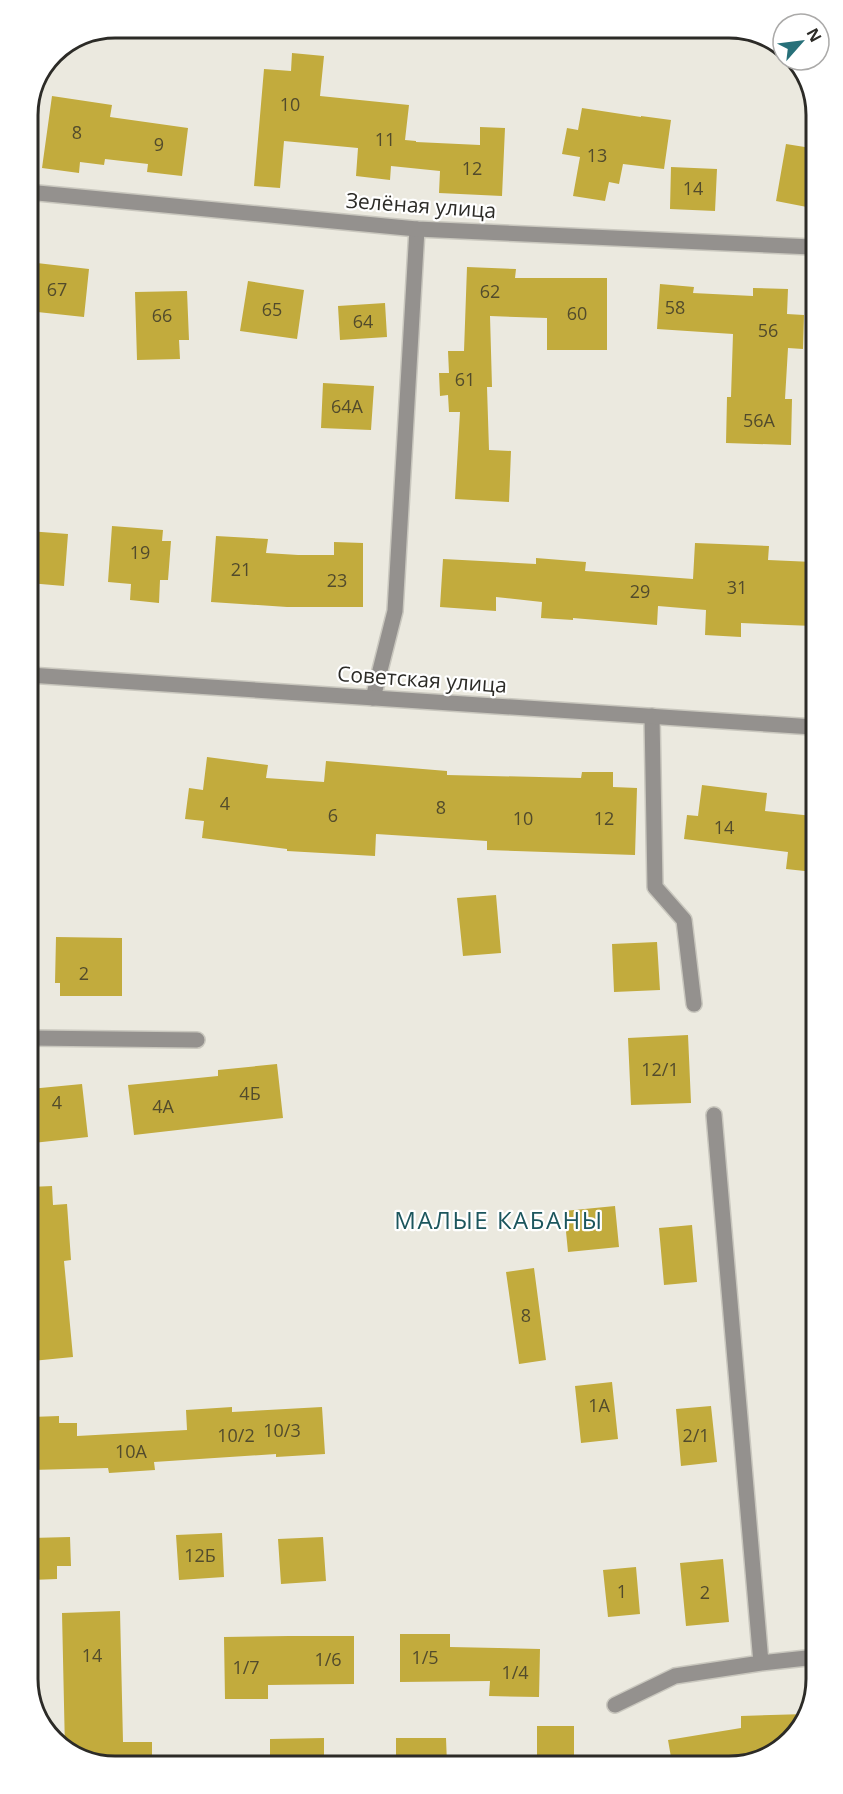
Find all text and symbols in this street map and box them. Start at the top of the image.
north arrow [771,12,831,72]
text: N [801,24,827,46]
house number: 10 [280,92,300,116]
house number: 8 [72,120,82,144]
house number: 11 [375,127,395,151]
house number: 9 [154,132,164,156]
house number: 13 [587,143,607,167]
house number: 12 [462,156,482,180]
house number: 14 [683,176,703,200]
street label: Зелёная улица [345,186,497,224]
house number: 67 [47,277,67,301]
house number: 62 [480,279,500,303]
house number: 58 [665,295,685,319]
house number: 65 [262,297,282,321]
house number: 60 [567,301,587,325]
house number: 66 [152,303,172,327]
house number: 64 [353,309,373,333]
house number: 56 [758,318,778,342]
house number: 61 [455,367,475,391]
house number: 64А [331,394,364,418]
house number: 56А [743,408,776,432]
house number: 19 [130,540,150,564]
house number: 21 [231,557,251,581]
house number: 23 [327,568,347,592]
house number: 31 [727,575,747,599]
house number: 29 [630,579,650,603]
street label: Советская улица [336,659,508,699]
house number: 4 [220,791,230,815]
house number: 8 [436,795,446,819]
house number: 6 [328,803,338,827]
house number: 10 [513,806,533,830]
house number: 12 [594,806,614,830]
house number: 14 [714,815,734,839]
house number: 2 [79,961,89,985]
house number: 12/1 [641,1057,679,1081]
house number: 4Б [239,1081,261,1105]
house number: 4 [52,1090,62,1114]
house number: 4А [152,1094,174,1118]
district label: МАЛЫЕ КАБАНЫ [394,1203,604,1236]
house number: 8 [521,1303,531,1327]
house number: 1А [588,1393,610,1417]
house number: 10/3 [263,1418,301,1442]
house number: 10/2 [217,1423,255,1447]
house number: 2/1 [682,1423,710,1447]
house number: 10А [115,1439,148,1463]
house number: 12Б [184,1543,216,1567]
house number: 1 [617,1579,627,1603]
house number: 2 [700,1580,710,1604]
house number: 14 [82,1643,102,1667]
house number: 1/5 [411,1645,439,1669]
house number: 1/6 [314,1647,342,1671]
house number: 1/7 [232,1655,260,1679]
house number: 1/4 [501,1660,529,1684]

